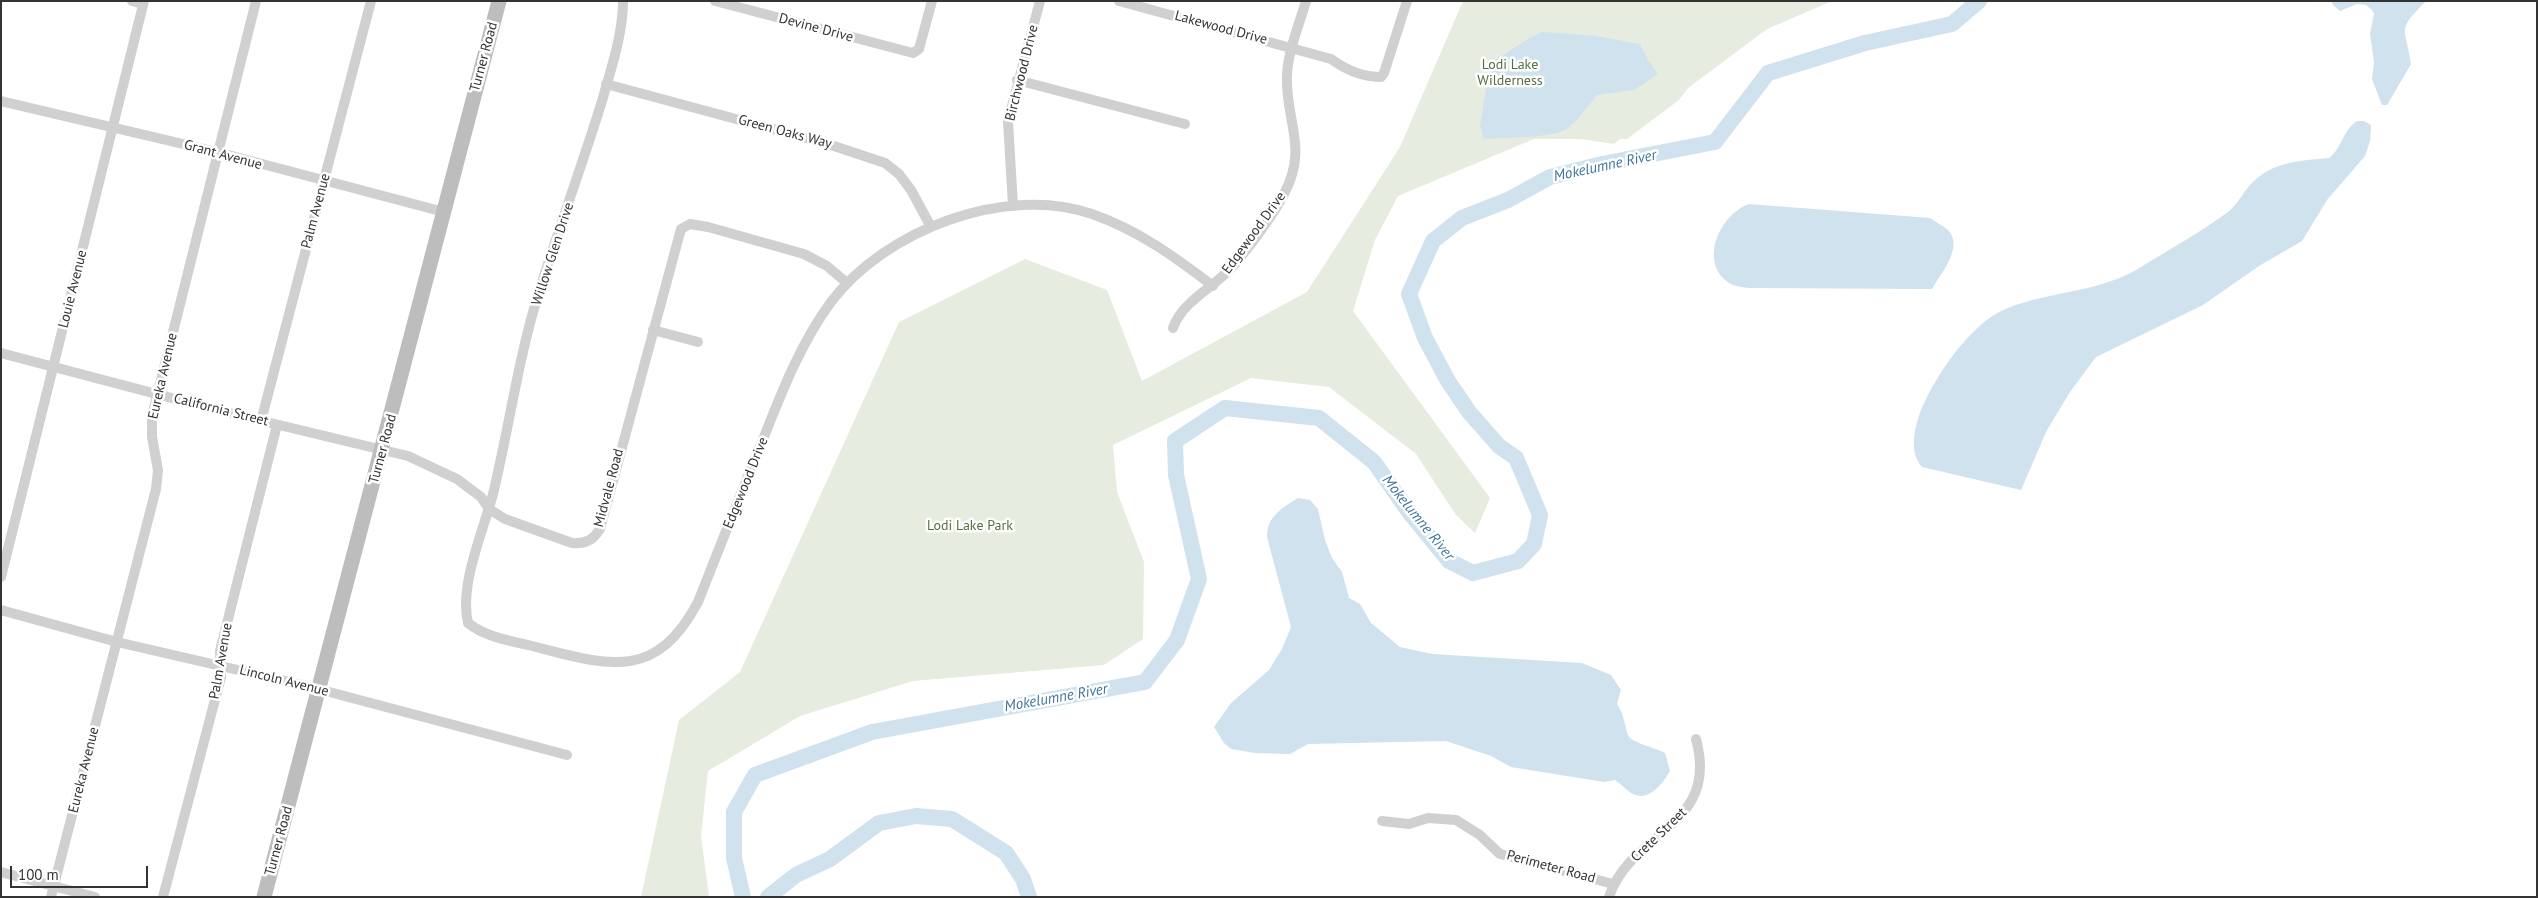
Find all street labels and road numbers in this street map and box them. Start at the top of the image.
street label: Lakewood Drive [1173,8,1269,48]
street label: Devine Drive [777,10,855,46]
street label: Turner Road [467,20,501,94]
street label: Birchwood Drive [1002,23,1042,123]
street label: Green Oaks Way [736,111,834,153]
street label: Grant Avenue [182,137,264,173]
street label: Palm Avenue [298,172,334,250]
street label: Edgewood Drive [1219,189,1289,277]
street label: Willow Glen Drive [528,200,578,308]
street label: Louie Avenue [55,248,91,330]
street label: Eureka Avenue [145,331,181,421]
street label: California Street [172,390,270,430]
street label: Turner Road [366,412,400,486]
street label: Edgewood Drive [720,435,772,531]
street label: Midvale Road [590,447,628,529]
street label: Palm Avenue [206,622,236,700]
street label: Lincoln Avenue [238,662,330,700]
street label: Eureka Avenue [65,725,103,815]
street label: Turner Road [262,804,296,878]
street label: Crete Street [1628,804,1690,866]
street label: Perimeter Road [1505,847,1597,887]

